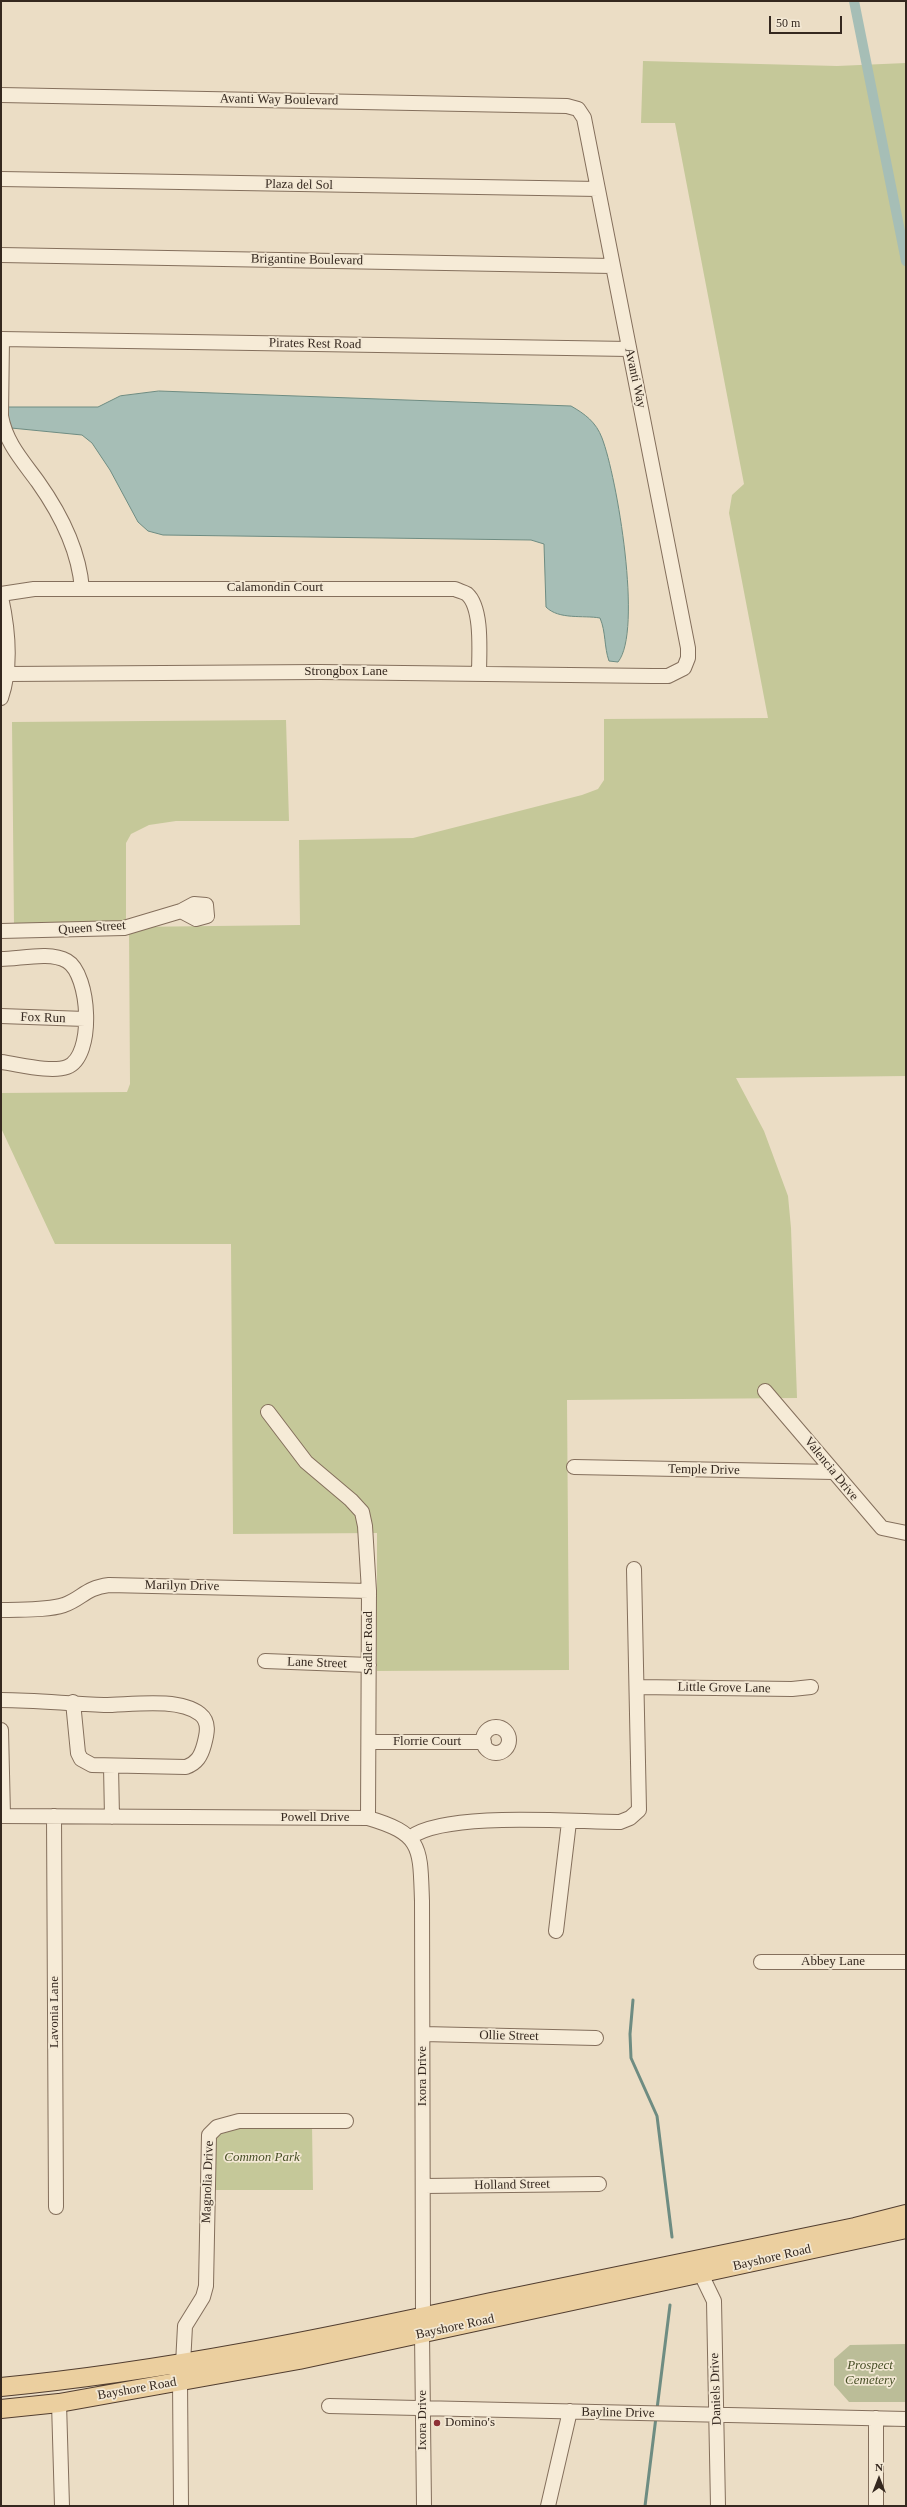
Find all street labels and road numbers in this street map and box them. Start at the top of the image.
street label: Avanti Way Boulevard [220,91,338,109]
street label: Plaza del Sol [265,177,333,193]
street label: Brigantine Boulevard [251,251,363,269]
street label: Pirates Rest Road [269,335,361,353]
street label: Avanti Way [621,346,649,410]
street label: Calamondin Court [227,580,323,596]
street label: Strongbox Lane [304,664,388,680]
street label: Queen Street [58,918,126,938]
street label: Fox Run [20,1009,66,1027]
street label: Valencia Drive [801,1434,861,1504]
street label: Temple Drive [668,1462,740,1478]
street label: Marilyn Drive [145,1578,219,1594]
street label: Sadler Road [361,1611,377,1675]
street label: Lane Street [287,1654,347,1672]
street label: Little Grove Lane [677,1679,771,1697]
street label: Florrie Court [393,1734,461,1750]
street label: Powell Drive [281,1810,349,1826]
street label: Abbey Lane [801,1954,865,1970]
street label: Lavonia Lane [47,1976,63,2048]
street label: Ollie Street [479,2028,539,2044]
street label: Ixora Drive [415,2046,431,2106]
street label: Magnolia Drive [199,2140,217,2224]
street label: Holland Street [474,2177,550,2193]
street label: Bayshore Road [731,2241,813,2275]
street label: Bayshore Road [414,2311,496,2343]
street label: Daniels Drive [707,2352,725,2426]
street label: Bayshore Road [96,2374,178,2404]
street label: Ixora Drive [415,2390,431,2450]
street label: Bayline Drive [581,2405,655,2421]

